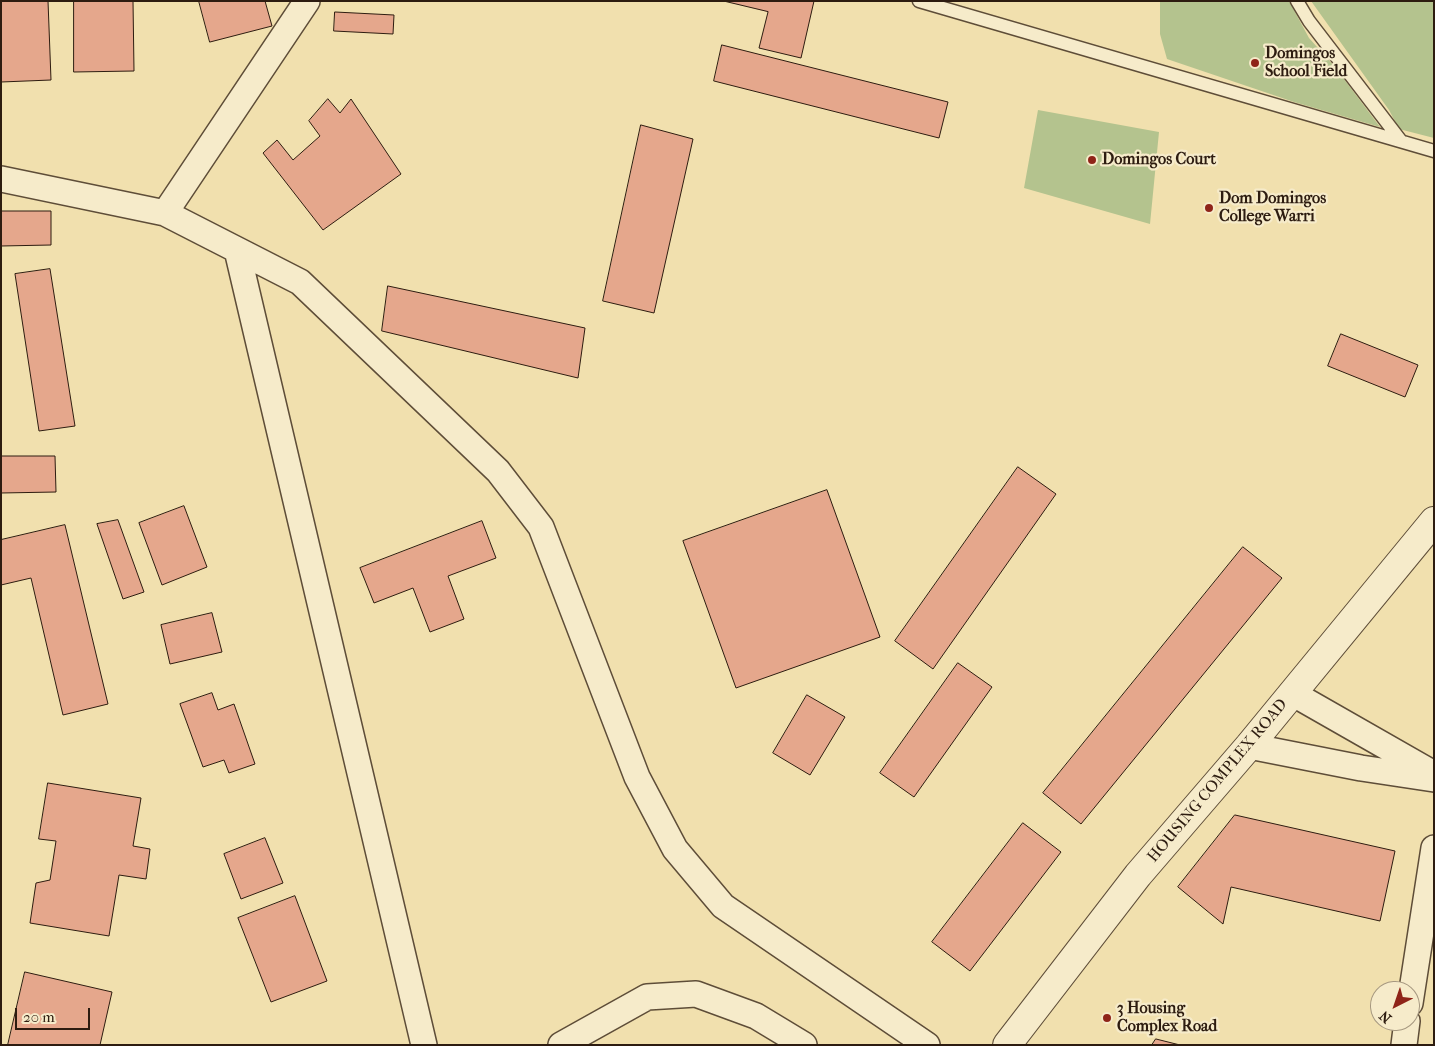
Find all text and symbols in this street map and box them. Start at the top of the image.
place label: Domingos School Field [1265,44,1347,82]
marker: Domingos School Field [1249,57,1261,69]
place label: Domingos Court [1102,150,1216,170]
marker: Domingos Court [1086,154,1098,166]
place label: Dom Domingos College Warri [1219,189,1326,227]
marker: Dom Domingos College Warri [1203,202,1215,214]
street label: HOUSING COMPLEX ROAD [1144,695,1292,867]
north arrow [1370,981,1420,1031]
scale bar [18,998,92,1030]
place label: 3 Housing Complex Road [1117,999,1217,1037]
text: N [1376,1007,1395,1027]
text: 20 m [23,1008,55,1026]
marker: 3 Housing Complex Road [1101,1012,1113,1024]

